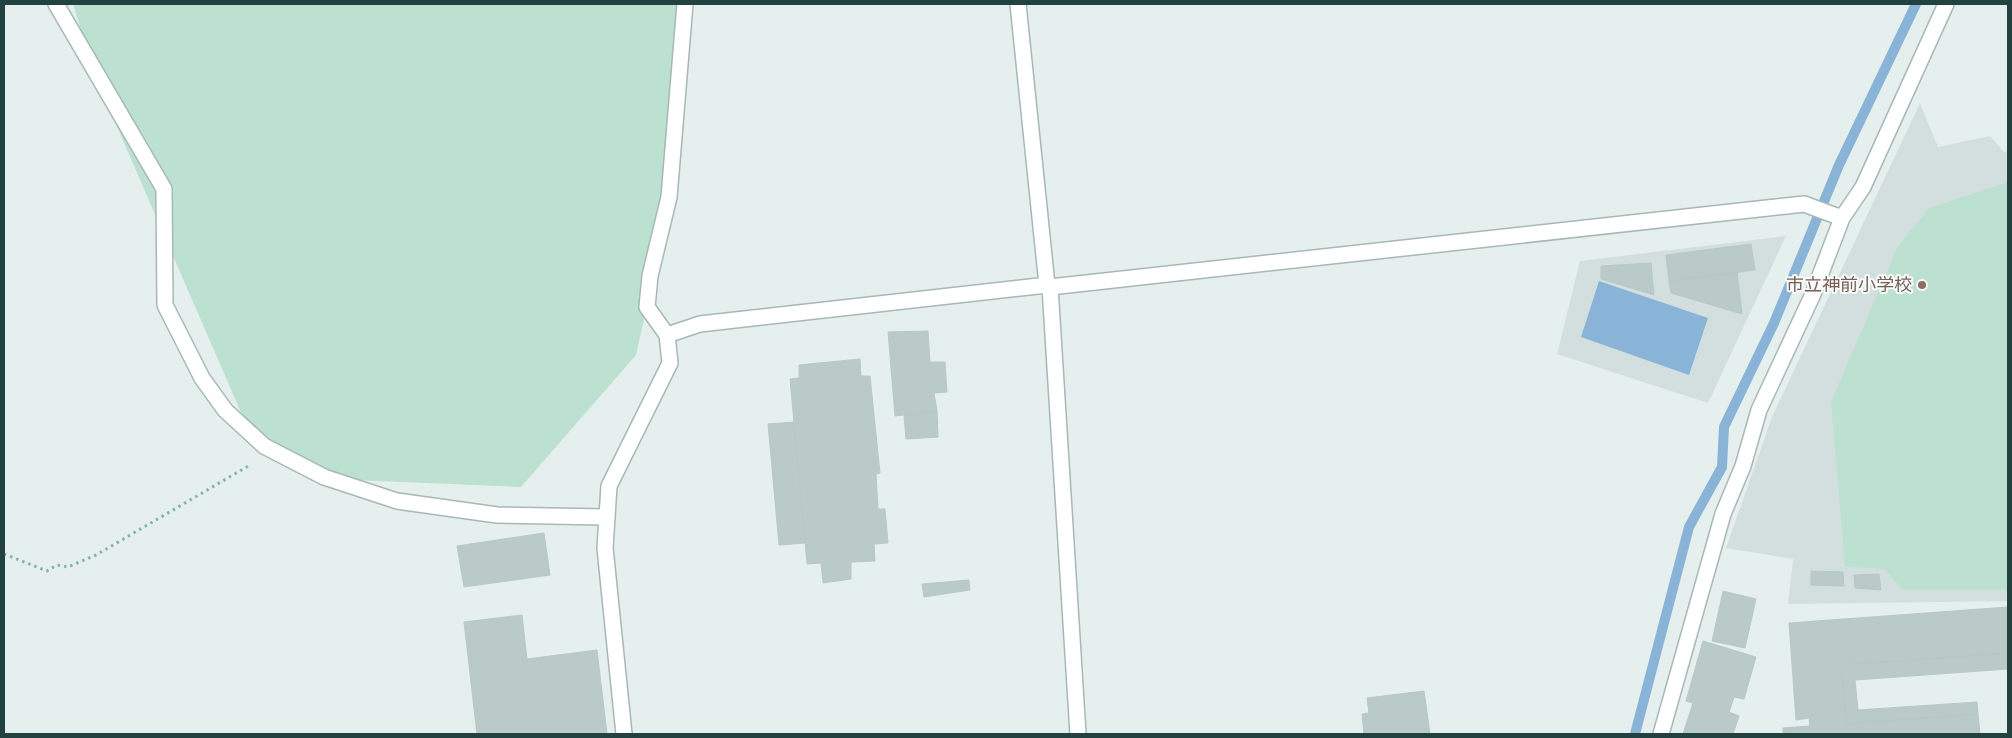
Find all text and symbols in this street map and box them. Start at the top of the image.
place label: 市立神前小学校 [1786,272,1912,298]
marker: 市立神前小学校 [1916,279,1928,291]

